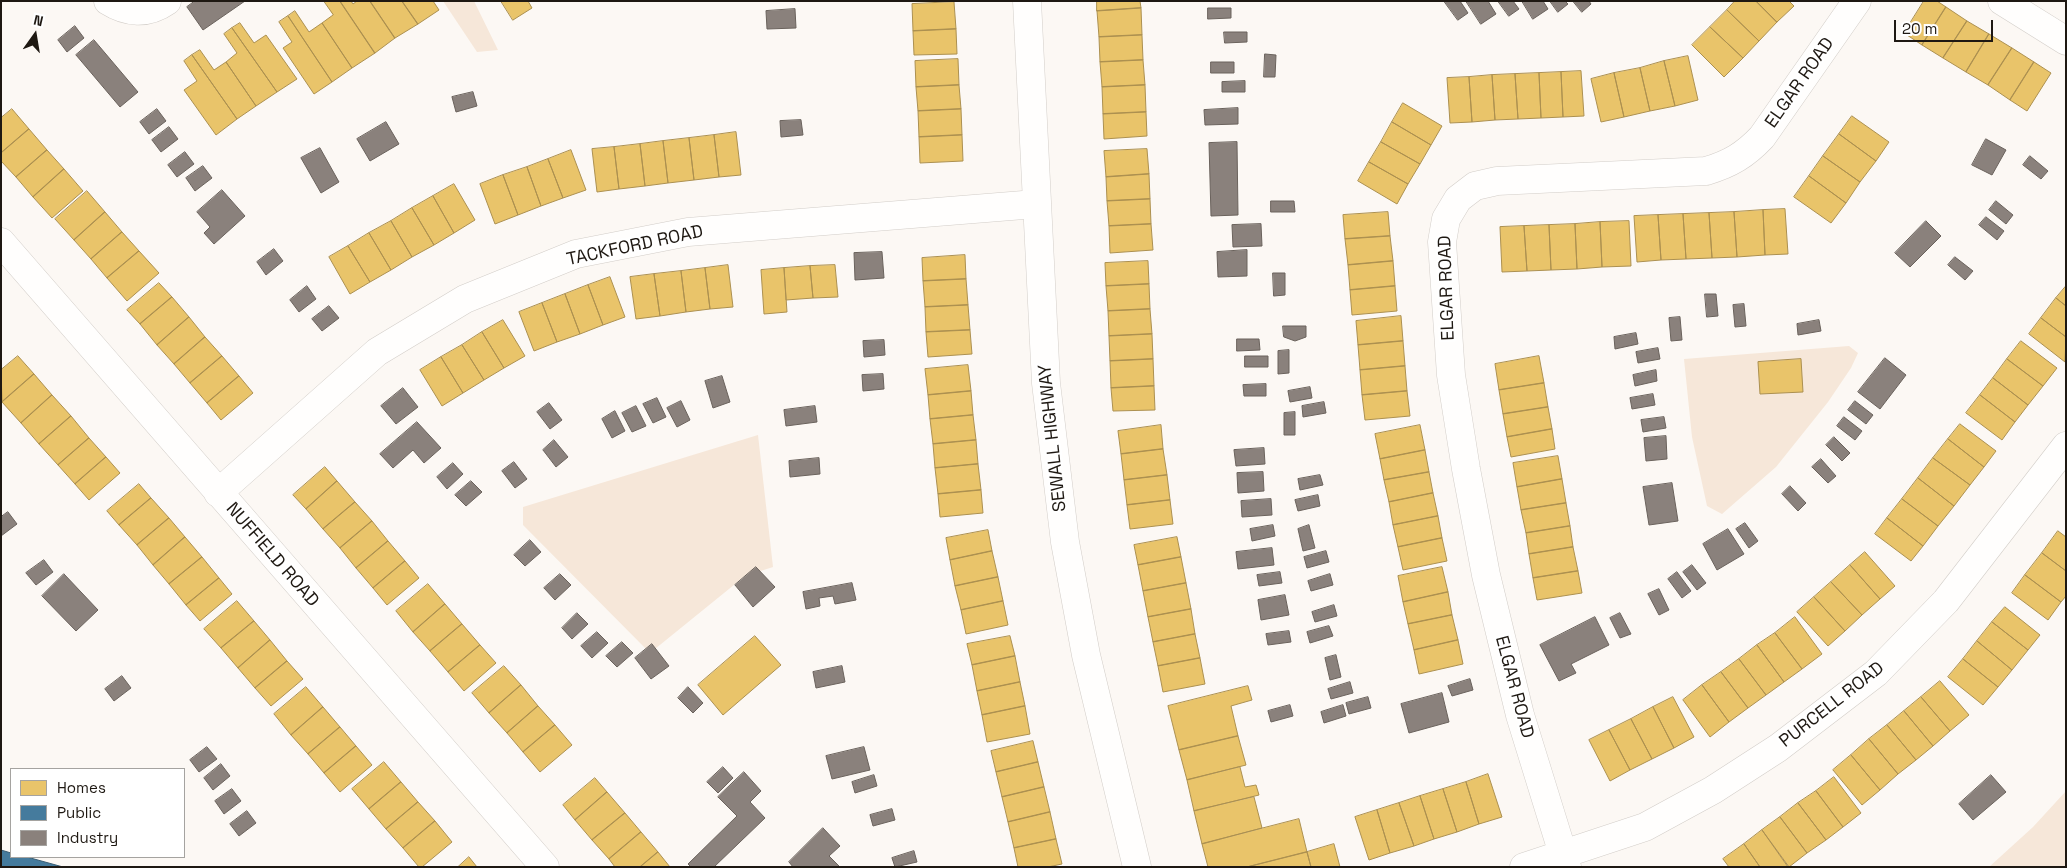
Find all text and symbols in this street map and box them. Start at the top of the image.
north arrow [10,10,60,60]
scale bar [1897,10,1996,42]
text: N [32,11,45,30]
text: 20 m [1902,19,1937,38]
street label: ELGAR ROAD [1761,34,1839,132]
street label: TACKFORD ROAD [565,221,705,271]
street label: ELGAR ROAD [1434,235,1460,341]
street label: SEWALL HIGHWAY [1035,363,1071,513]
street label: NUFFIELD ROAD [221,499,323,611]
street label: ELGAR ROAD [1490,633,1538,741]
street label: PURCELL ROAD [1775,658,1889,752]
legend [10,768,185,858]
text: Homes [57,778,106,797]
text: Public [57,803,101,822]
text: Industry [57,828,118,847]

